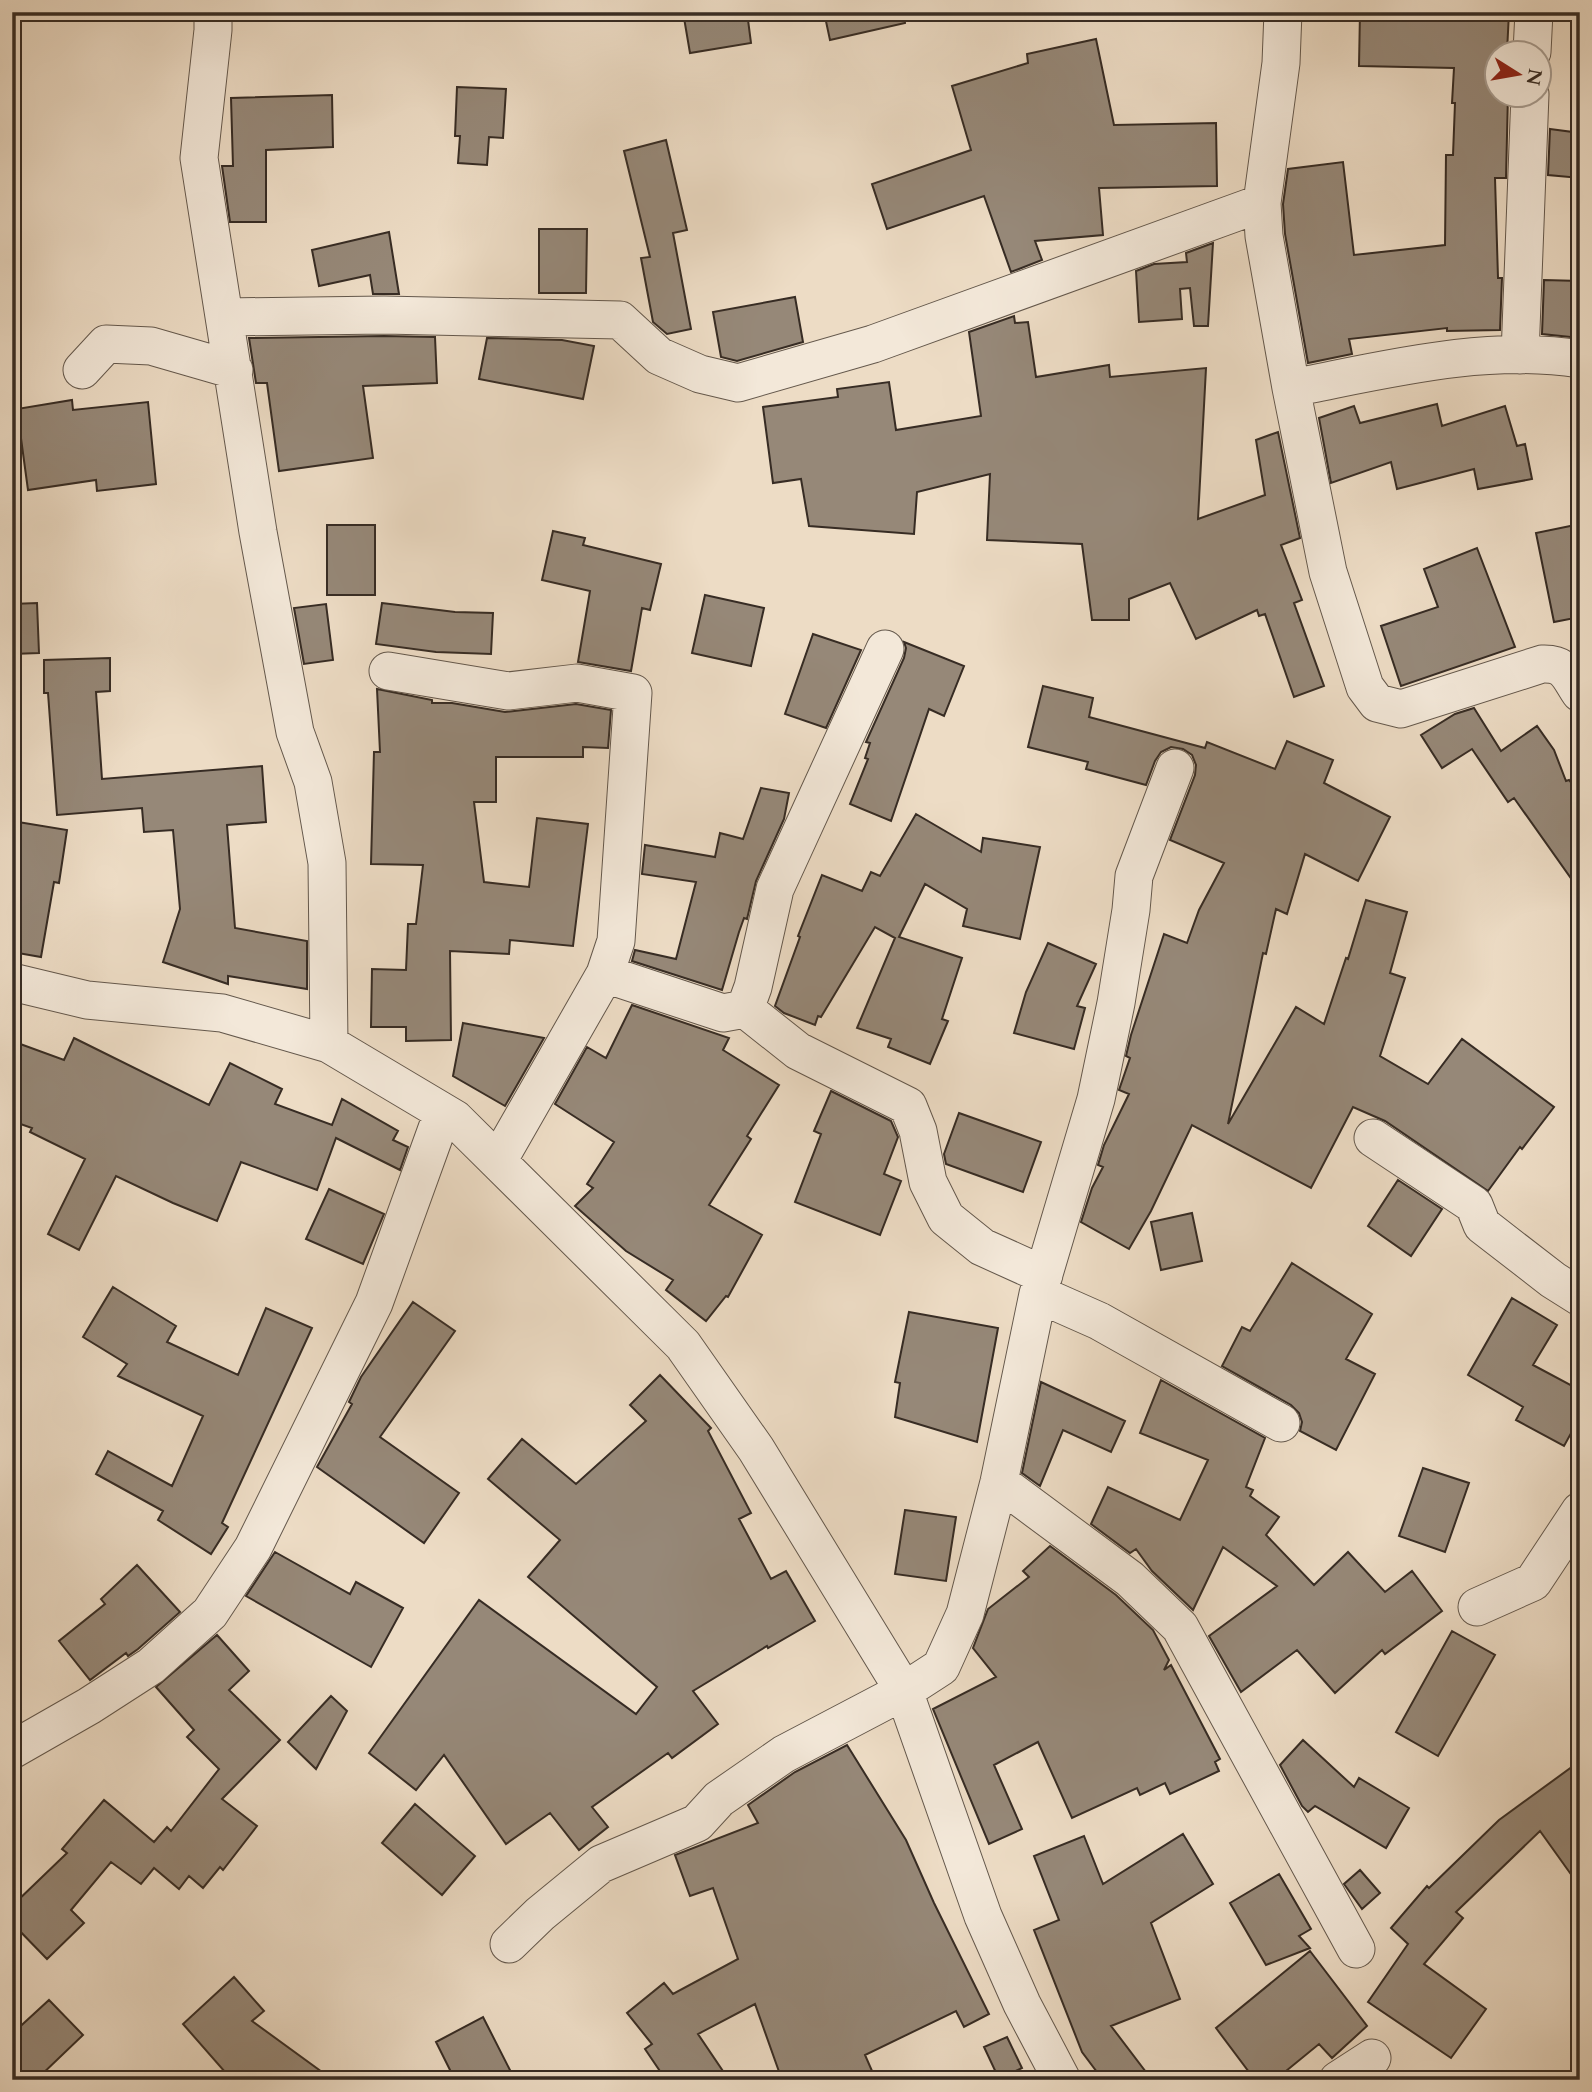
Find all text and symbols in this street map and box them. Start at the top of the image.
north arrow [1484,38,1554,108]
text: N [1519,66,1548,88]

